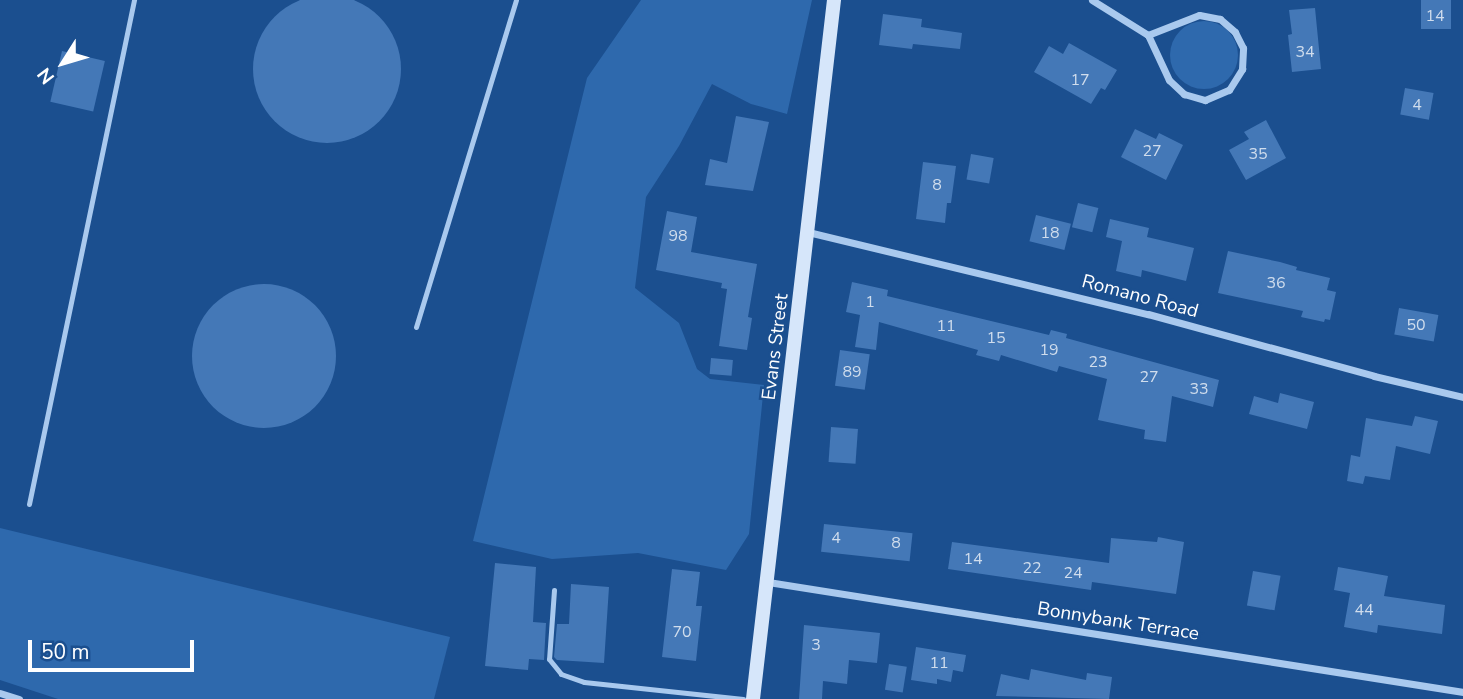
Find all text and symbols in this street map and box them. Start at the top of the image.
house number: 14 [1425,6,1445,26]
north arrow [28,28,98,98]
house number: 34 [1295,42,1315,62]
text: N [32,62,61,89]
house number: 17 [1070,70,1090,90]
house number: 4 [1412,95,1422,115]
house number: 27 [1142,141,1162,161]
house number: 35 [1248,144,1268,164]
house number: 8 [932,175,942,195]
house number: 18 [1040,223,1060,243]
house number: 98 [668,226,688,246]
street label: Romano Road [1079,270,1201,324]
house number: 36 [1266,273,1286,293]
street label: Evans Street [758,292,794,402]
house number: 1 [865,292,875,312]
house number: 50 [1406,315,1426,335]
house number: 11 [936,316,956,336]
house number: 15 [986,328,1006,348]
house number: 19 [1039,340,1059,360]
house number: 23 [1088,352,1108,372]
house number: 89 [842,362,862,382]
house number: 27 [1139,367,1159,387]
house number: 33 [1189,379,1209,399]
house number: 4 [831,528,841,548]
house number: 8 [891,533,901,553]
house number: 14 [963,549,983,569]
house number: 22 [1022,558,1042,578]
house number: 24 [1063,563,1083,583]
street label: Bonnybank Terrace [1036,598,1200,646]
house number: 44 [1354,600,1374,620]
house number: 70 [672,622,692,642]
scale bar [32,626,198,670]
house number: 3 [811,635,821,655]
text: 50 m [41,638,90,666]
house number: 11 [929,653,949,673]

